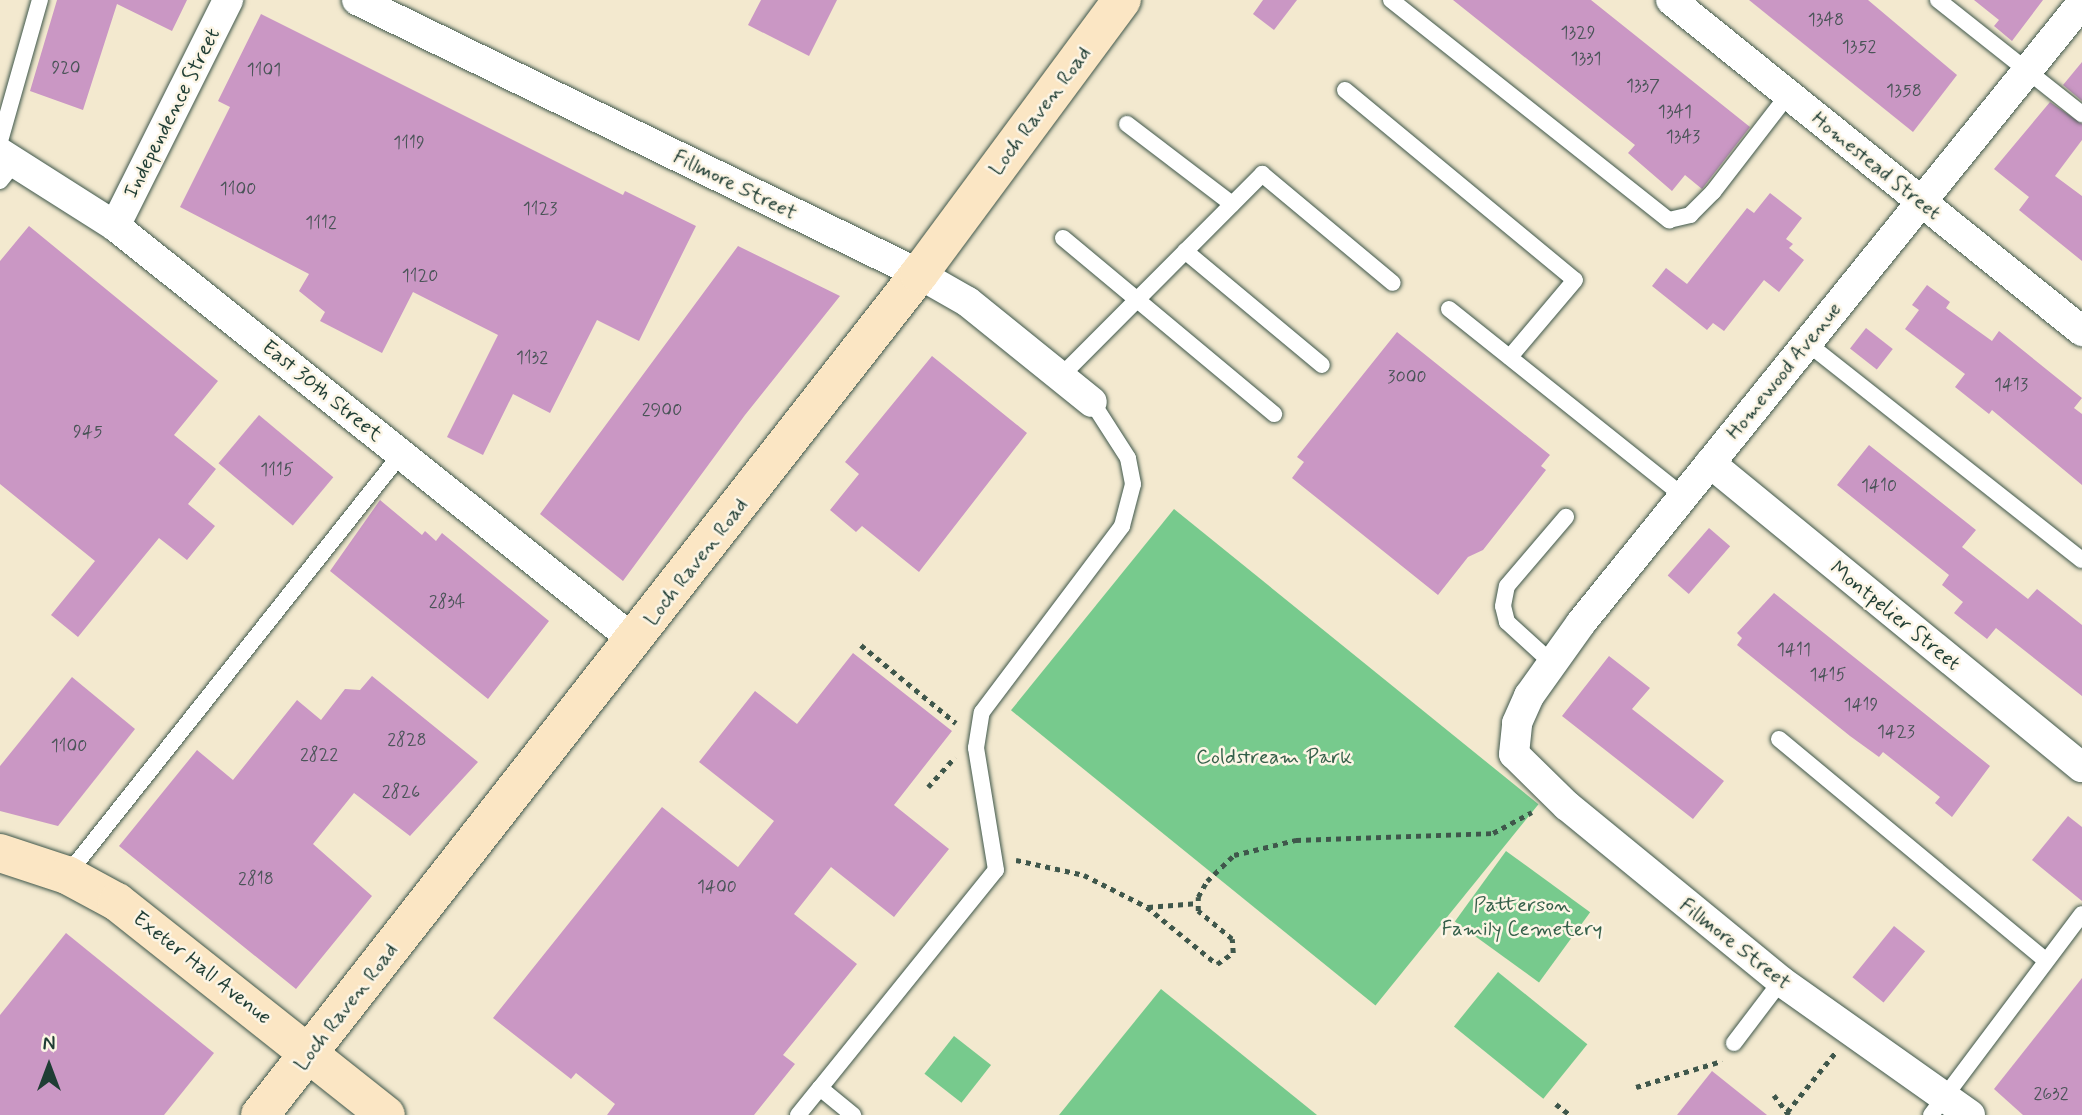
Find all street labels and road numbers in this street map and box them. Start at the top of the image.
street label: Independence Street [117,22,227,204]
street label: Loch Raven Road [983,41,1097,181]
street label: Homestead Street [1805,105,1947,227]
street label: Fillmore Street [670,144,800,226]
street label: Homewood Avenue [1722,298,1846,444]
street label: East 30th Street [257,335,387,447]
street label: Loch Raven Road [638,493,754,631]
street label: Montpelier Street [1823,555,1967,677]
street label: Fillmore Street [1675,893,1795,995]
street label: Exeter Hall Avenue [127,905,277,1031]
street label: Loch Raven Road [288,938,404,1076]

